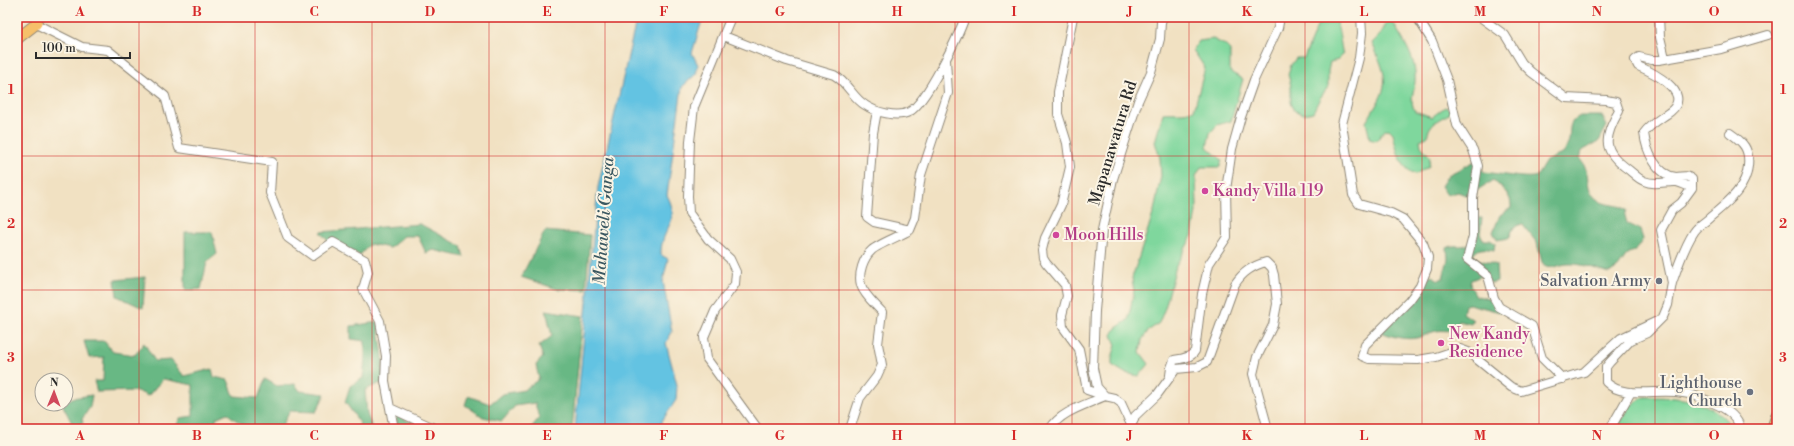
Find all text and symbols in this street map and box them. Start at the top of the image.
text: A [74,4,85,20]
text: B [192,4,202,20]
text: C [309,4,319,20]
text: D [425,4,435,20]
text: E [542,4,552,20]
text: F [659,4,669,20]
text: G [775,4,786,20]
text: H [892,4,903,20]
text: I [1011,4,1017,20]
text: J [1125,4,1133,20]
text: K [1242,4,1253,20]
text: L [1360,4,1369,20]
text: M [1474,4,1486,20]
text: N [1592,4,1603,20]
text: O [1709,4,1720,20]
scale bar [36,34,130,60]
text: 100 m [42,41,76,56]
street label: Mapanawatura Rd [1085,78,1141,208]
text: 1 [8,82,15,98]
text: 1 [1780,82,1787,98]
water label: Mahaweli Ganga [589,156,619,286]
place label: Kandy Villa 119 [1213,181,1324,201]
marker: Kandy Villa 119 [1200,186,1210,196]
text: 2 [7,216,15,232]
text: 2 [1779,216,1787,232]
place label: Moon Hills [1064,225,1144,245]
marker: Moon Hills [1051,230,1061,240]
place label: Salvation Army [1540,271,1651,291]
marker: Salvation Army [1654,276,1664,286]
place label: New Kandy Residence [1449,324,1530,362]
marker: New Kandy Residence [1436,338,1446,348]
text: 3 [7,350,15,366]
text: 3 [1779,350,1787,366]
north arrow [34,372,74,412]
place label: Lighthouse Church [1660,373,1742,411]
text: N [50,376,59,390]
marker: Lighthouse Church [1745,387,1755,397]
text: A [74,428,85,444]
text: B [192,428,202,444]
text: C [309,428,319,444]
text: D [425,428,435,444]
text: E [542,428,552,444]
text: F [659,428,669,444]
text: G [775,428,786,444]
text: H [892,428,903,444]
text: I [1011,428,1017,444]
text: J [1125,428,1133,444]
text: K [1242,428,1253,444]
text: L [1360,428,1369,444]
text: M [1474,428,1486,444]
text: N [1592,428,1603,444]
text: O [1709,428,1720,444]

